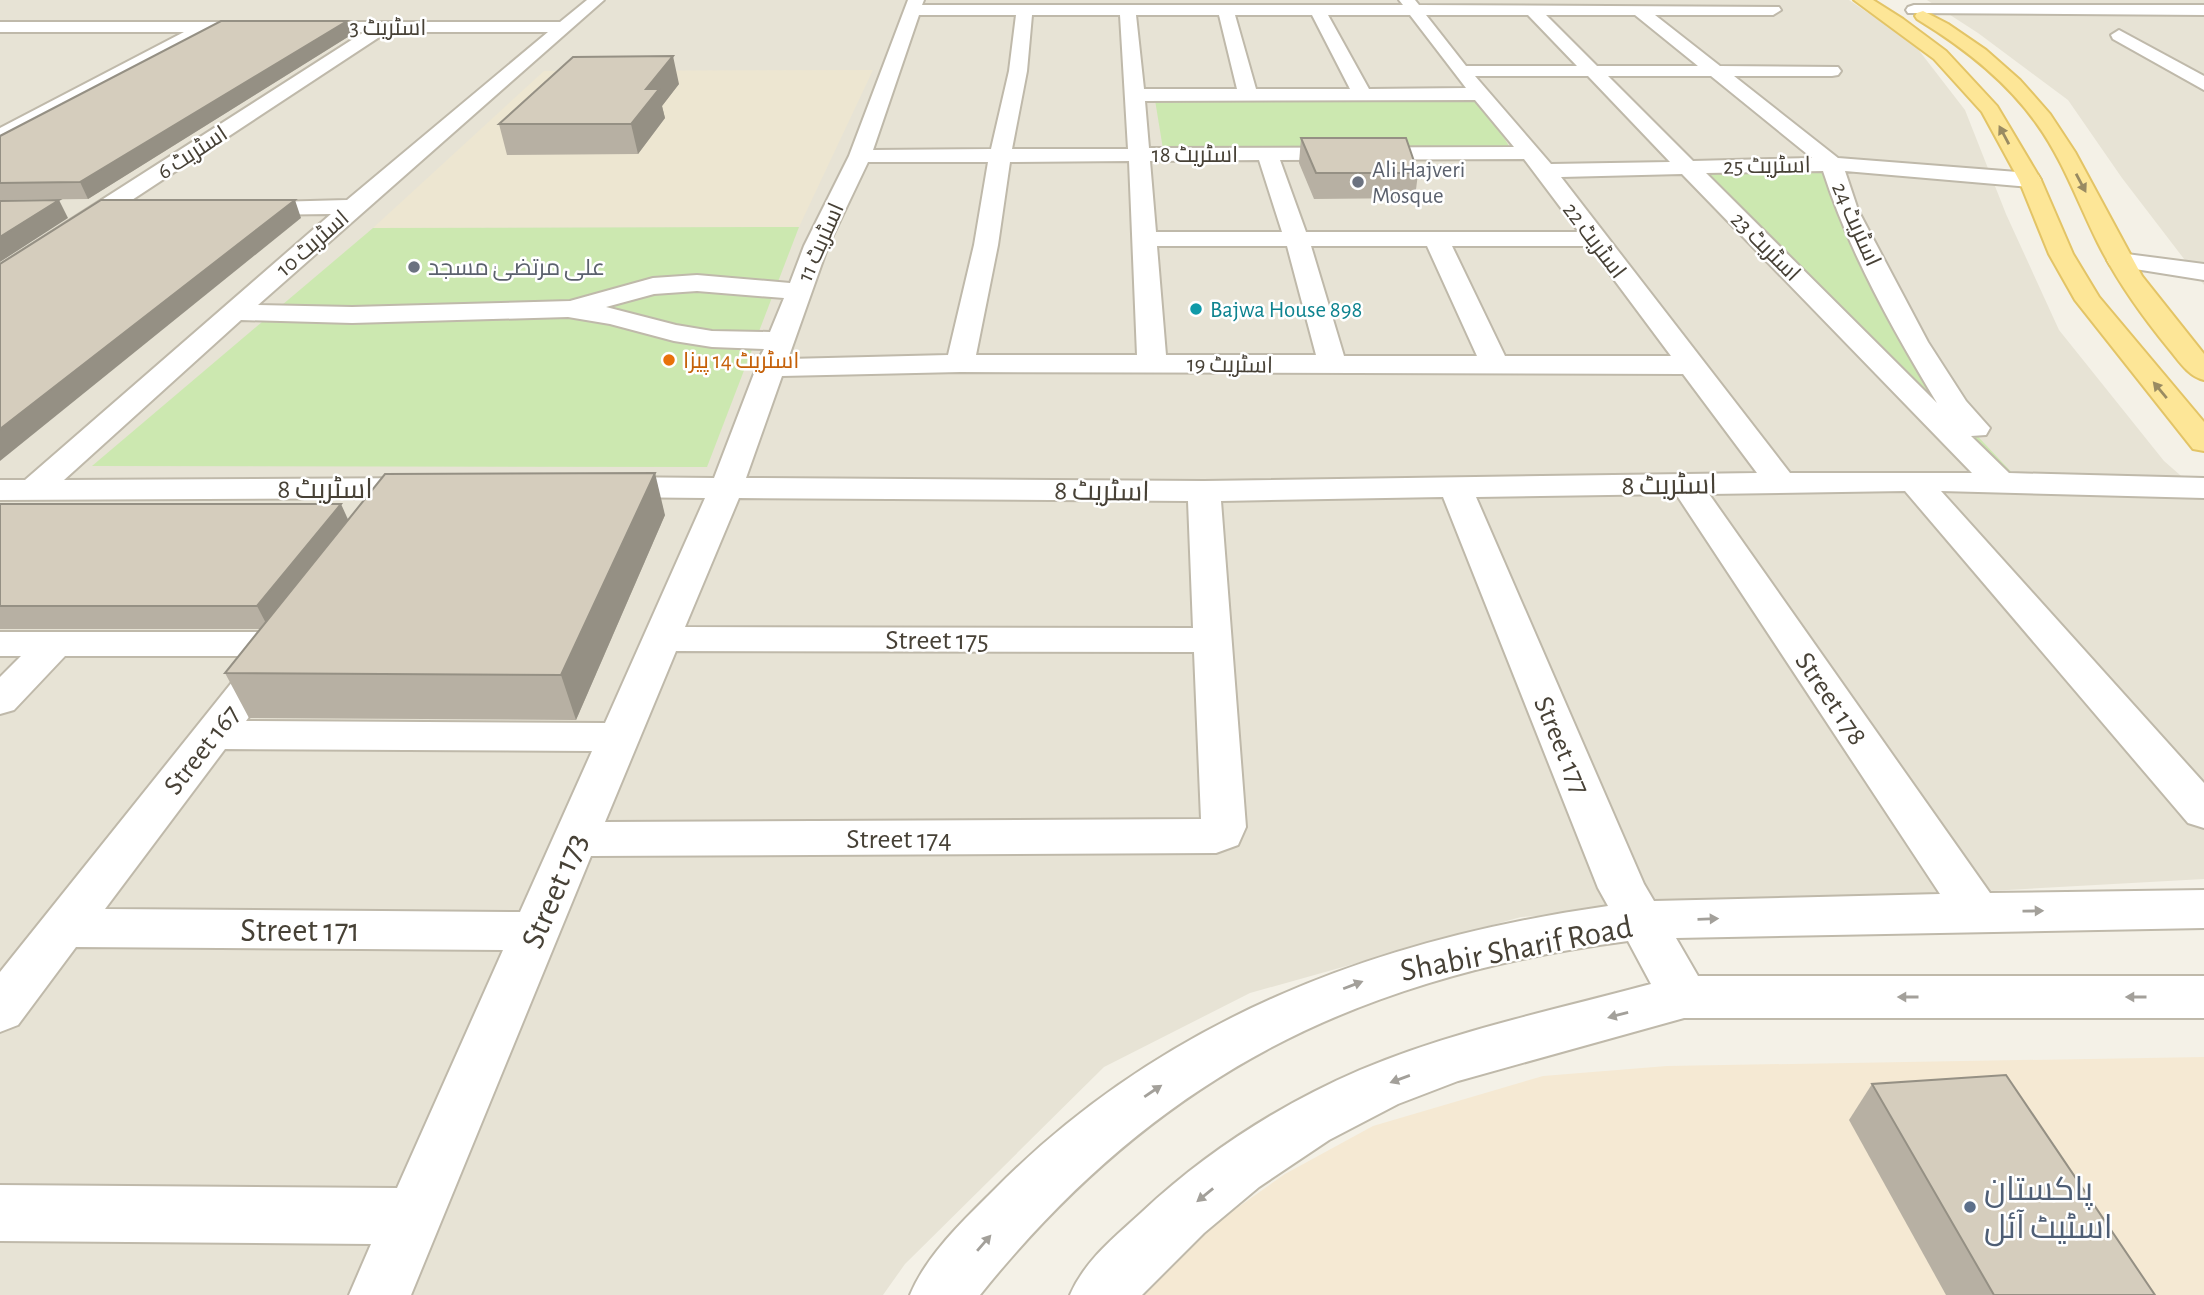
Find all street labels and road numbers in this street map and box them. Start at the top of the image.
street label: اسٹریٹ 3 [349,17,427,40]
street label: اسٹریٹ 6 [154,122,232,184]
street label: اسٹریٹ 18 [1152,144,1238,167]
street label: اسٹریٹ 25 [1723,154,1811,179]
street label: اسٹریٹ 24 [1827,179,1884,270]
street label: اسٹریٹ 22 [1558,199,1630,283]
street label: اسٹریٹ 11 [794,200,849,285]
street label: اسٹریٹ 10 [272,207,354,282]
street label: اسٹریٹ 23 [1726,208,1804,286]
street label: اسٹریٹ 19 [1187,353,1273,378]
street label: اسٹریٹ 8 [1621,471,1717,501]
street label: اسٹریٹ 8 [277,476,373,504]
street label: اسٹریٹ 8 [1054,477,1150,507]
street label: Street 175 [885,627,989,655]
street label: Street 178 [1789,648,1871,751]
street label: Street 177 [1528,693,1594,799]
street label: Street 167 [159,700,246,800]
street label: Street 174 [846,826,952,854]
street label: Street 173 [516,828,594,954]
street label: Shabir Sharif Road [1398,911,1635,988]
street label: Street 171 [240,915,360,948]

